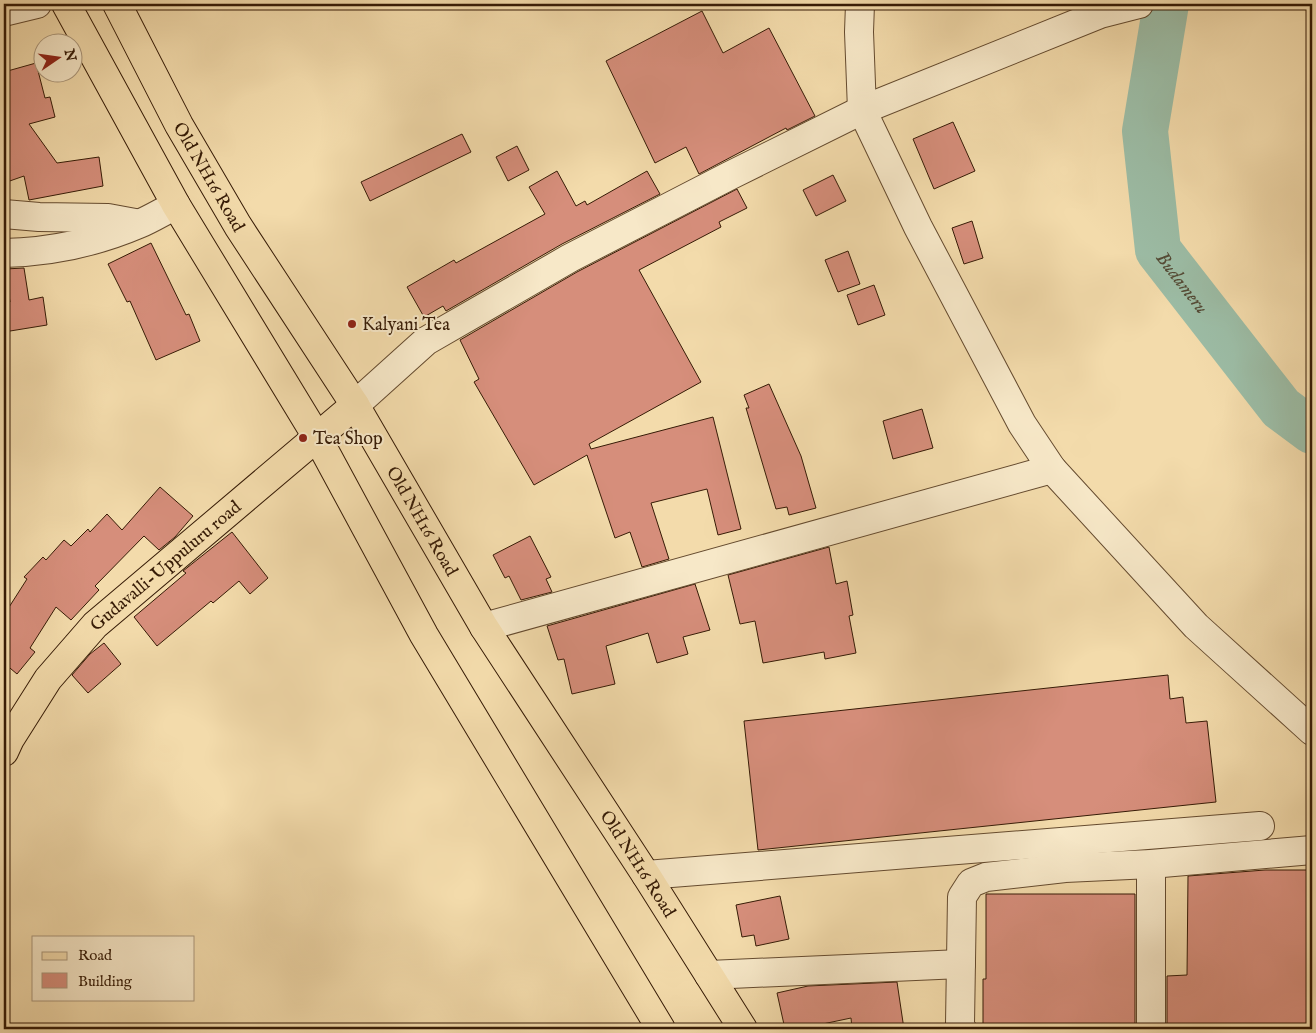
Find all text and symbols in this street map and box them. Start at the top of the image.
north arrow [32,32,82,82]
text: N [59,46,80,63]
street label: Old NH16 Road [167,119,249,237]
water label: Budameru [1150,247,1213,319]
place label: Kalyani Tea [362,314,450,337]
marker: Kalyani Tea [346,318,358,330]
place label: Tea Shop [313,428,383,451]
marker: Tea Shop [297,432,309,444]
street label: Old NH16 Road [380,463,462,581]
street label: Gudavalli-Uppuluru road [86,496,247,637]
street label: Old NH16 Road [594,806,680,923]
legend [32,936,195,1000]
text: Road [78,946,113,965]
text: Building [78,972,133,991]

